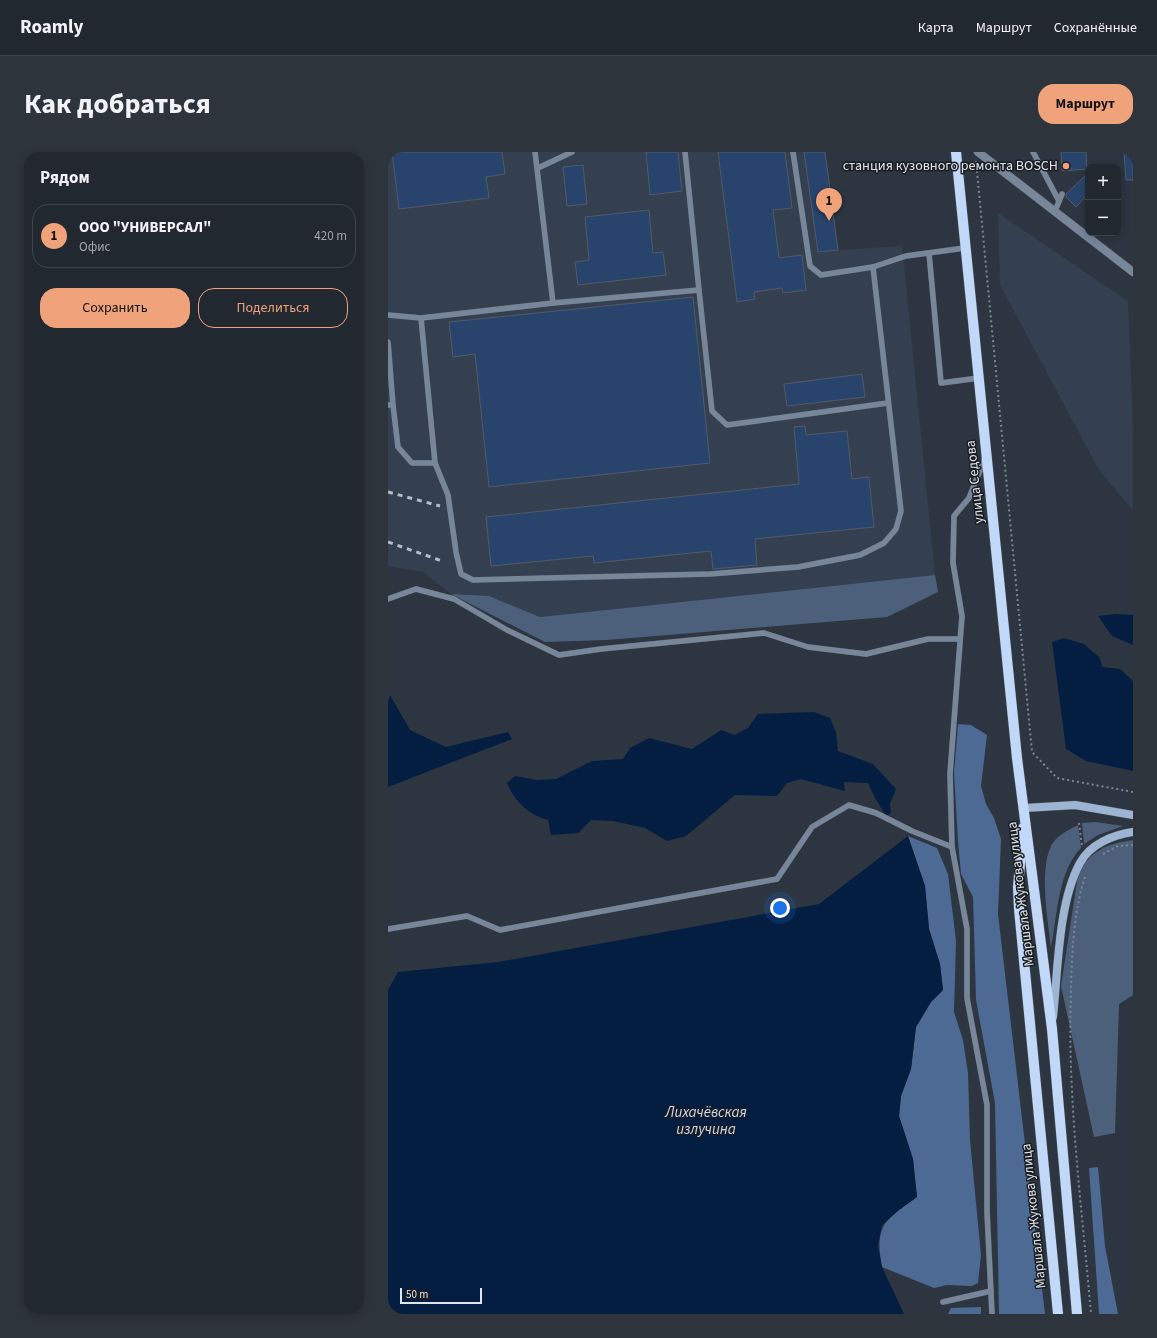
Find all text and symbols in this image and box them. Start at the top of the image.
text: Roamly [20,14,83,41]
text: Карта [918,18,954,38]
text: Маршрут [976,18,1032,38]
text: Сохранённые [1054,18,1137,38]
text: Как добраться [24,84,211,124]
button: Маршрут [1038,84,1133,124]
place label: станция кузовного ремонта BOSCH [843,156,1058,176]
marker: станция кузовного ремонта BOSCH [1061,161,1071,171]
map controls [1085,164,1121,236]
button: + [1085,164,1121,200]
text: Рядом [40,166,90,190]
pin: 1 [816,188,842,221]
button: − [1085,200,1121,236]
text: ООО "УНИВЕРСАЛ" [79,217,211,238]
text: 1 [51,227,57,245]
text: 420 m [314,227,347,245]
text: Офис [79,238,110,256]
button: Сохранить [40,288,190,328]
button: Поделиться [198,288,348,328]
street label: улица Седова [961,439,989,525]
street label: Маршала Жукова улица [1002,820,1040,968]
your location [770,898,790,918]
water label: Лихачёвская излучина [664,1102,747,1140]
street label: Маршала Жукова улица [1016,1143,1052,1289]
scale bar [400,1286,482,1305]
text: 50 m [406,1287,428,1302]

